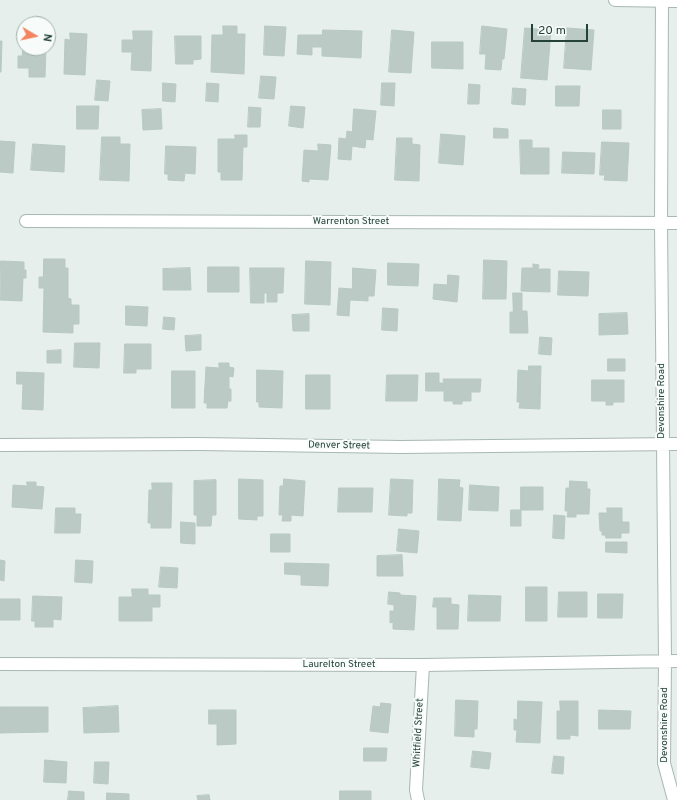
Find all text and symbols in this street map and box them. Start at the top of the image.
north arrow [16,16,56,56]
scale bar [533,16,590,42]
text: 20 m [538,23,566,39]
text: N [39,33,54,43]
street label: Warrenton Street [313,216,389,228]
street label: Devonshire Road [656,363,668,439]
street label: Denver Street [308,439,370,453]
street label: Laurelton Street [303,659,375,671]
street label: Devonshire Road [659,687,671,763]
street label: Whitfield Street [411,698,427,768]

